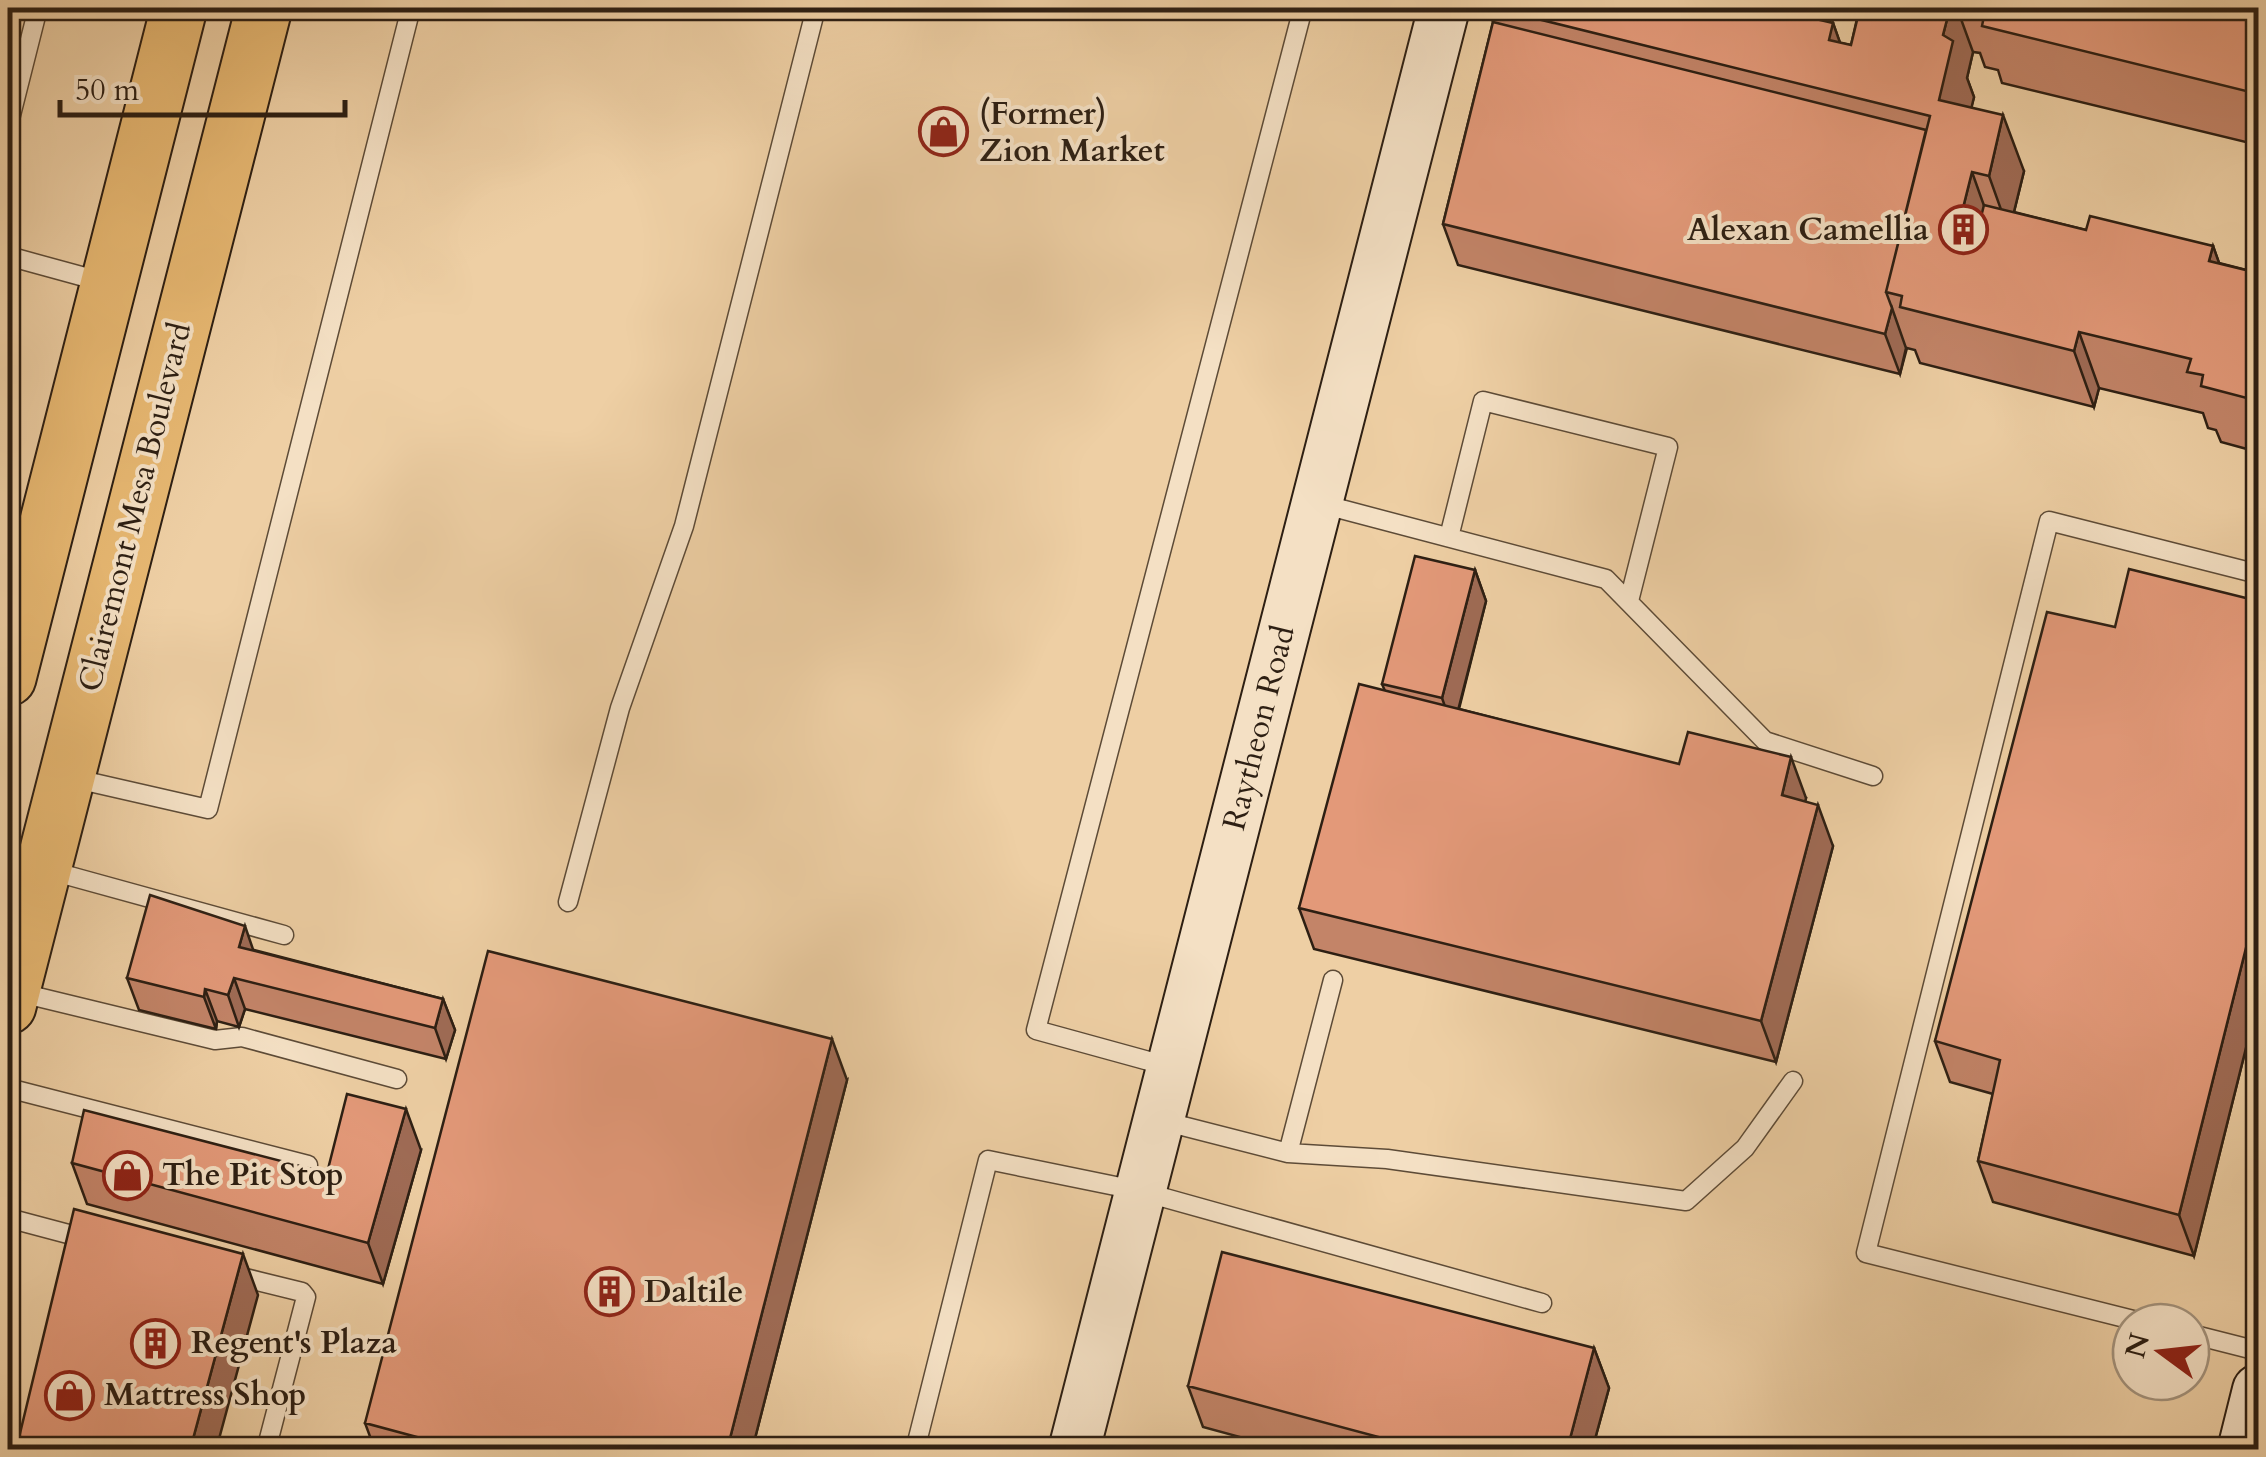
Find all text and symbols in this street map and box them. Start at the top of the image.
scale bar [60,55,345,117]
text: 50 m [75,70,140,111]
place label: (Former) Zion Market [979,92,1165,173]
shop icon: (Former) Zion Market [918,106,970,158]
building icon: Alexan Camellia [1938,204,1990,256]
place label: Alexan Camellia [1687,208,1929,252]
street label: Clairemont Mesa Boulevard [68,318,202,696]
street label: Raytheon Road [1212,621,1306,835]
shop icon: The Pit Stop [101,1149,153,1201]
place label: The Pit Stop [162,1153,344,1197]
building icon: Daltile [583,1266,635,1318]
place label: Daltile [644,1270,743,1314]
north arrow [2111,1302,2211,1402]
building icon: Regent's Plaza [130,1317,182,1369]
place label: Regent's Plaza [191,1321,397,1365]
text: N [2116,1329,2159,1362]
shop icon: Mattress Shop [43,1369,95,1421]
place label: Mattress Shop [104,1373,306,1417]

